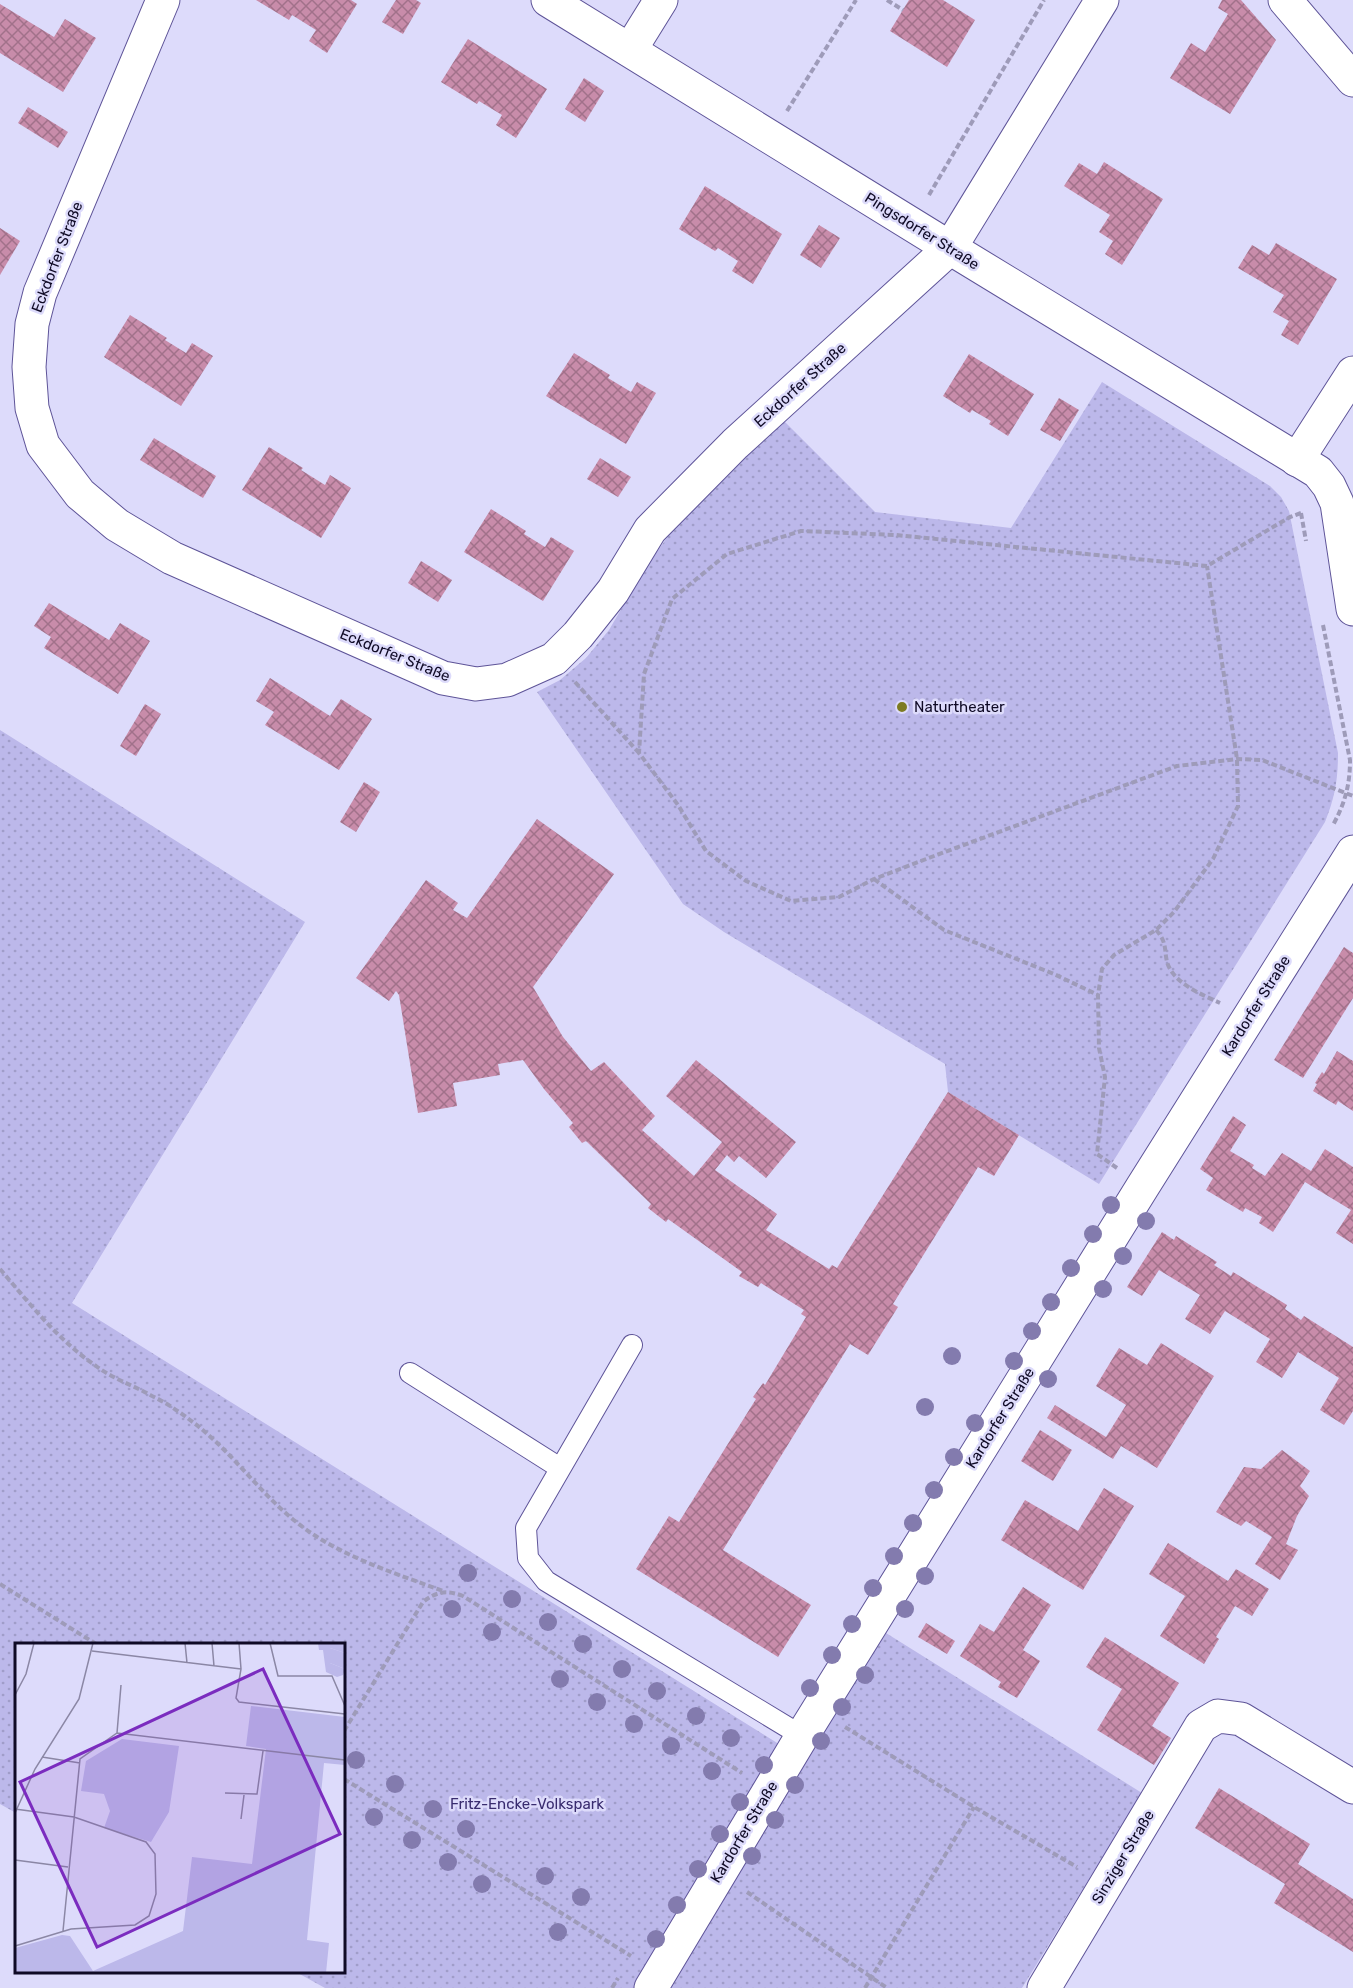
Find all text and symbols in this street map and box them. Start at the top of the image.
street label: Pingsdorfer Straße [861,189,983,273]
street label: Eckdorfer Straße [28,199,86,315]
street label: Eckdorfer Straße [750,339,850,431]
street label: Eckdorfer Straße [337,625,453,685]
place label: Naturtheater [914,698,1005,716]
marker: Naturtheater [895,700,909,714]
street label: Kardorfer Straße [1218,952,1294,1060]
street label: Kardorfer Straße [962,1364,1038,1472]
inset map [15,1643,345,1973]
street label: Kardorfer Straße [707,1778,781,1886]
park label: Fritz-Encke-Volkspark [450,1795,604,1813]
street label: Sinziger Straße [1088,1807,1158,1907]

